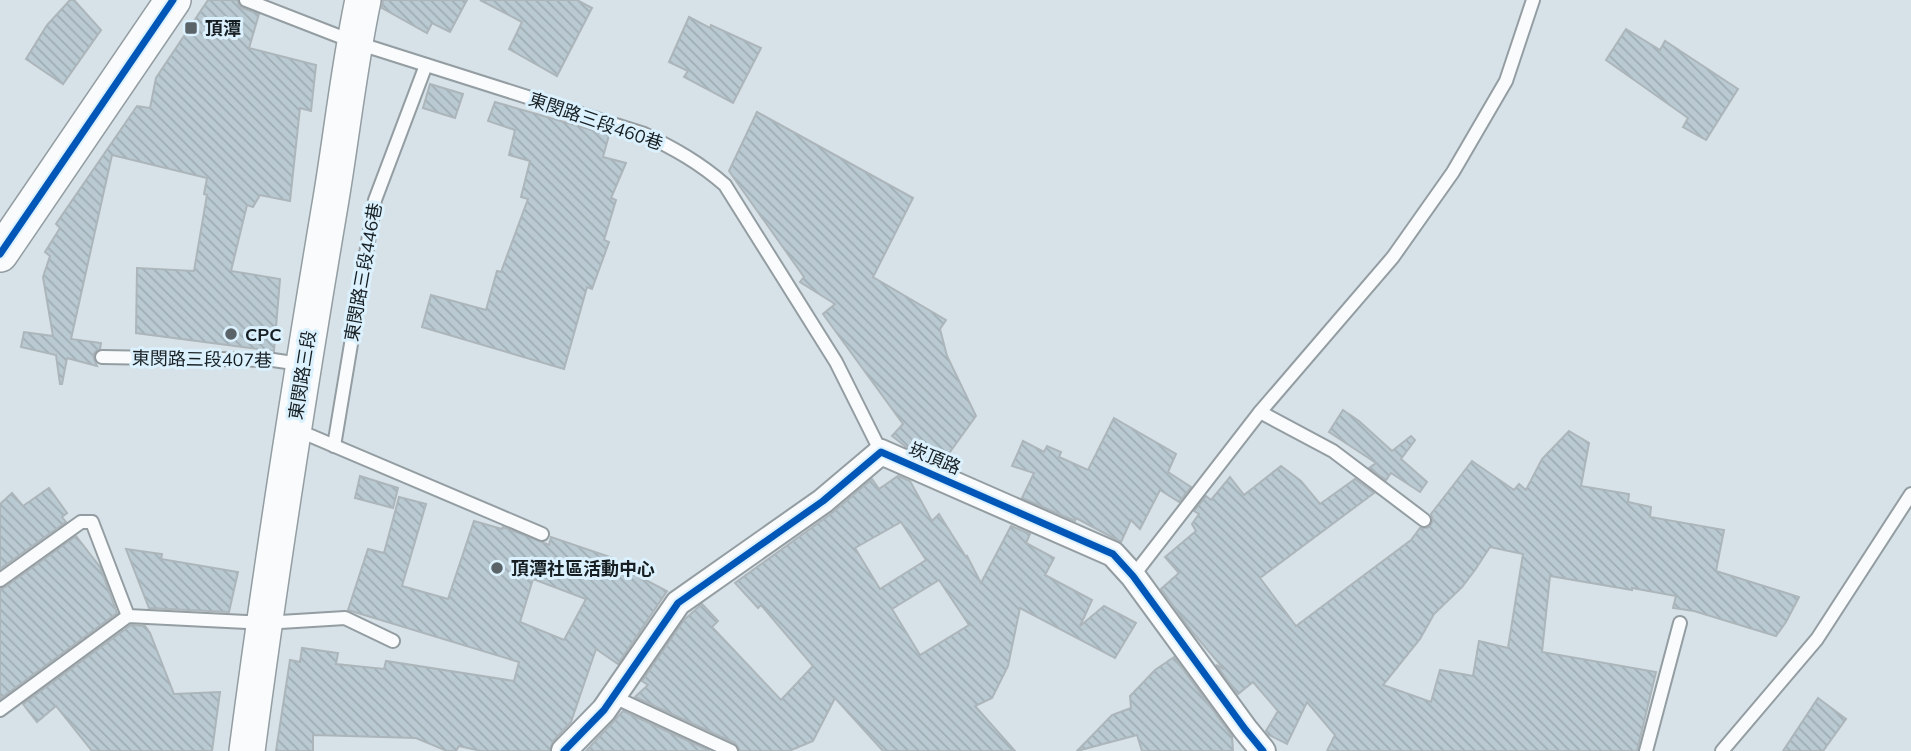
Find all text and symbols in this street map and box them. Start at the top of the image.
place label: 頂潭 [205,17,241,40]
marker: 頂潭 [183,20,199,36]
street label: 東閔路三段460巷 [526,87,666,155]
street label: 東閔路三段446巷 [339,201,387,343]
place label: CPC [245,323,282,346]
marker: CPC [223,326,239,342]
street label: 東閔路三段 [284,329,320,421]
street label: 東閔路三段407巷 [132,346,272,372]
street label: 崁頂路 [906,437,964,479]
place label: 頂潭社區活動中心 [511,557,655,580]
marker: 頂潭社區活動中心 [489,560,505,576]

